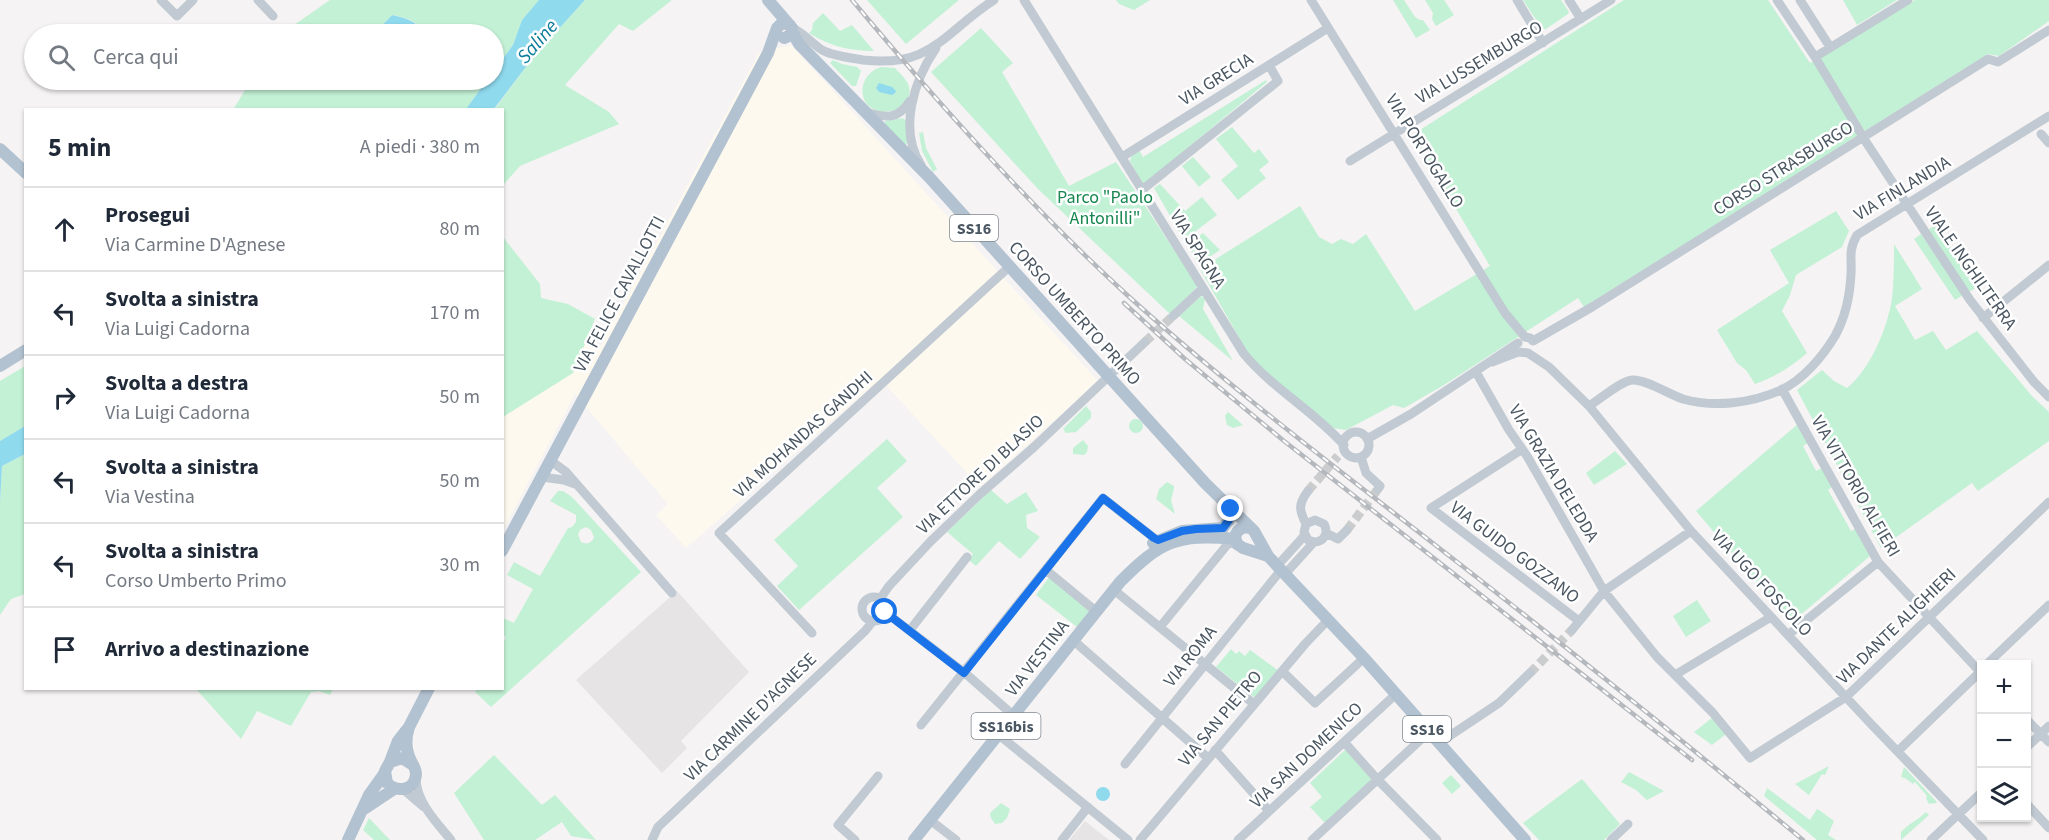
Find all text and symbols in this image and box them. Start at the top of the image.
water label: Saline [511,13,565,70]
street label: VIA LUSSEMBURGO [1411,15,1547,110]
search box [24,24,504,90]
icon: search [45,41,78,74]
text: Cerca qui [93,41,179,73]
street label: VIA GRECIA [1174,47,1258,112]
street label: VIA PORTOGALLO [1379,89,1470,213]
street label: CORSO STRASBURGO [1708,115,1858,222]
text: 5 min [48,129,111,166]
text: A piedi · 380 m [360,133,480,161]
street label: VIA FINLANDIA [1849,150,1955,227]
park label: Parco "Paolo Antonilli" [1057,185,1153,231]
text: Prosegui [105,199,190,231]
street label: VIALE INGHILTERRA [1919,202,2023,335]
street label: VIA SPAGNA [1164,205,1232,294]
street label: VIA FELICE CAVALLOTTI [568,212,671,377]
icon: ahead [48,213,81,246]
text: 80 m [440,215,480,243]
road number: SS16 [950,215,998,241]
text: Via Carmine D'Agnese [105,231,285,259]
street label: CORSO UMBERTO PRIMO [1003,236,1146,391]
text: Svolta a sinistra [105,283,259,315]
icon: left [48,297,81,330]
text: 170 m [430,299,480,327]
text: Via Luigi Cadorna [105,315,250,343]
street label: VIA MOHANDAS GANDHI [728,365,878,504]
text: Svolta a destra [105,367,249,399]
icon: right [48,381,81,414]
text: 50 m [440,383,480,411]
text: Via Luigi Cadorna [105,399,250,427]
street label: VIA GRAZIA DELEDDA [1503,400,1605,547]
street label: VIA ETTORE DI BLASIO [911,409,1050,540]
street label: VIA VITTORIO ALFIERI [1805,411,1906,561]
text: Svolta a sinistra [105,451,259,483]
icon: left [48,465,81,498]
text: 50 m [440,467,480,495]
text: Via Vestina [105,483,195,511]
route end [1217,495,1243,521]
street label: VIA GUIDO GOZZANO [1445,495,1585,610]
street label: VIA UGO FOSCOLO [1705,524,1818,642]
text: Svolta a sinistra [105,535,259,567]
icon: left [48,549,81,582]
text: 30 m [440,551,480,579]
street label: VIA DANTE ALIGHIERI [1831,563,1962,690]
text: Corso Umberto Primo [105,567,287,595]
route start [871,598,897,624]
street label: VIA VESTINA [999,615,1075,702]
street label: VIA ROMA [1158,620,1223,692]
icon: arrive [48,633,81,666]
text: Arrivo a destinazione [105,633,310,665]
street label: VIA CARMINE D'AGNESE [678,647,822,787]
map controls [1977,660,2031,822]
button: + [1977,660,2031,714]
street label: VIA SAN PIETRO [1173,665,1268,772]
street label: VIA SAN DOMENICO [1245,697,1368,814]
road number: SS16bis [972,713,1040,739]
button: − [1977,714,2031,768]
road number: SS16 [1403,716,1451,742]
button: layers [1977,768,2031,822]

